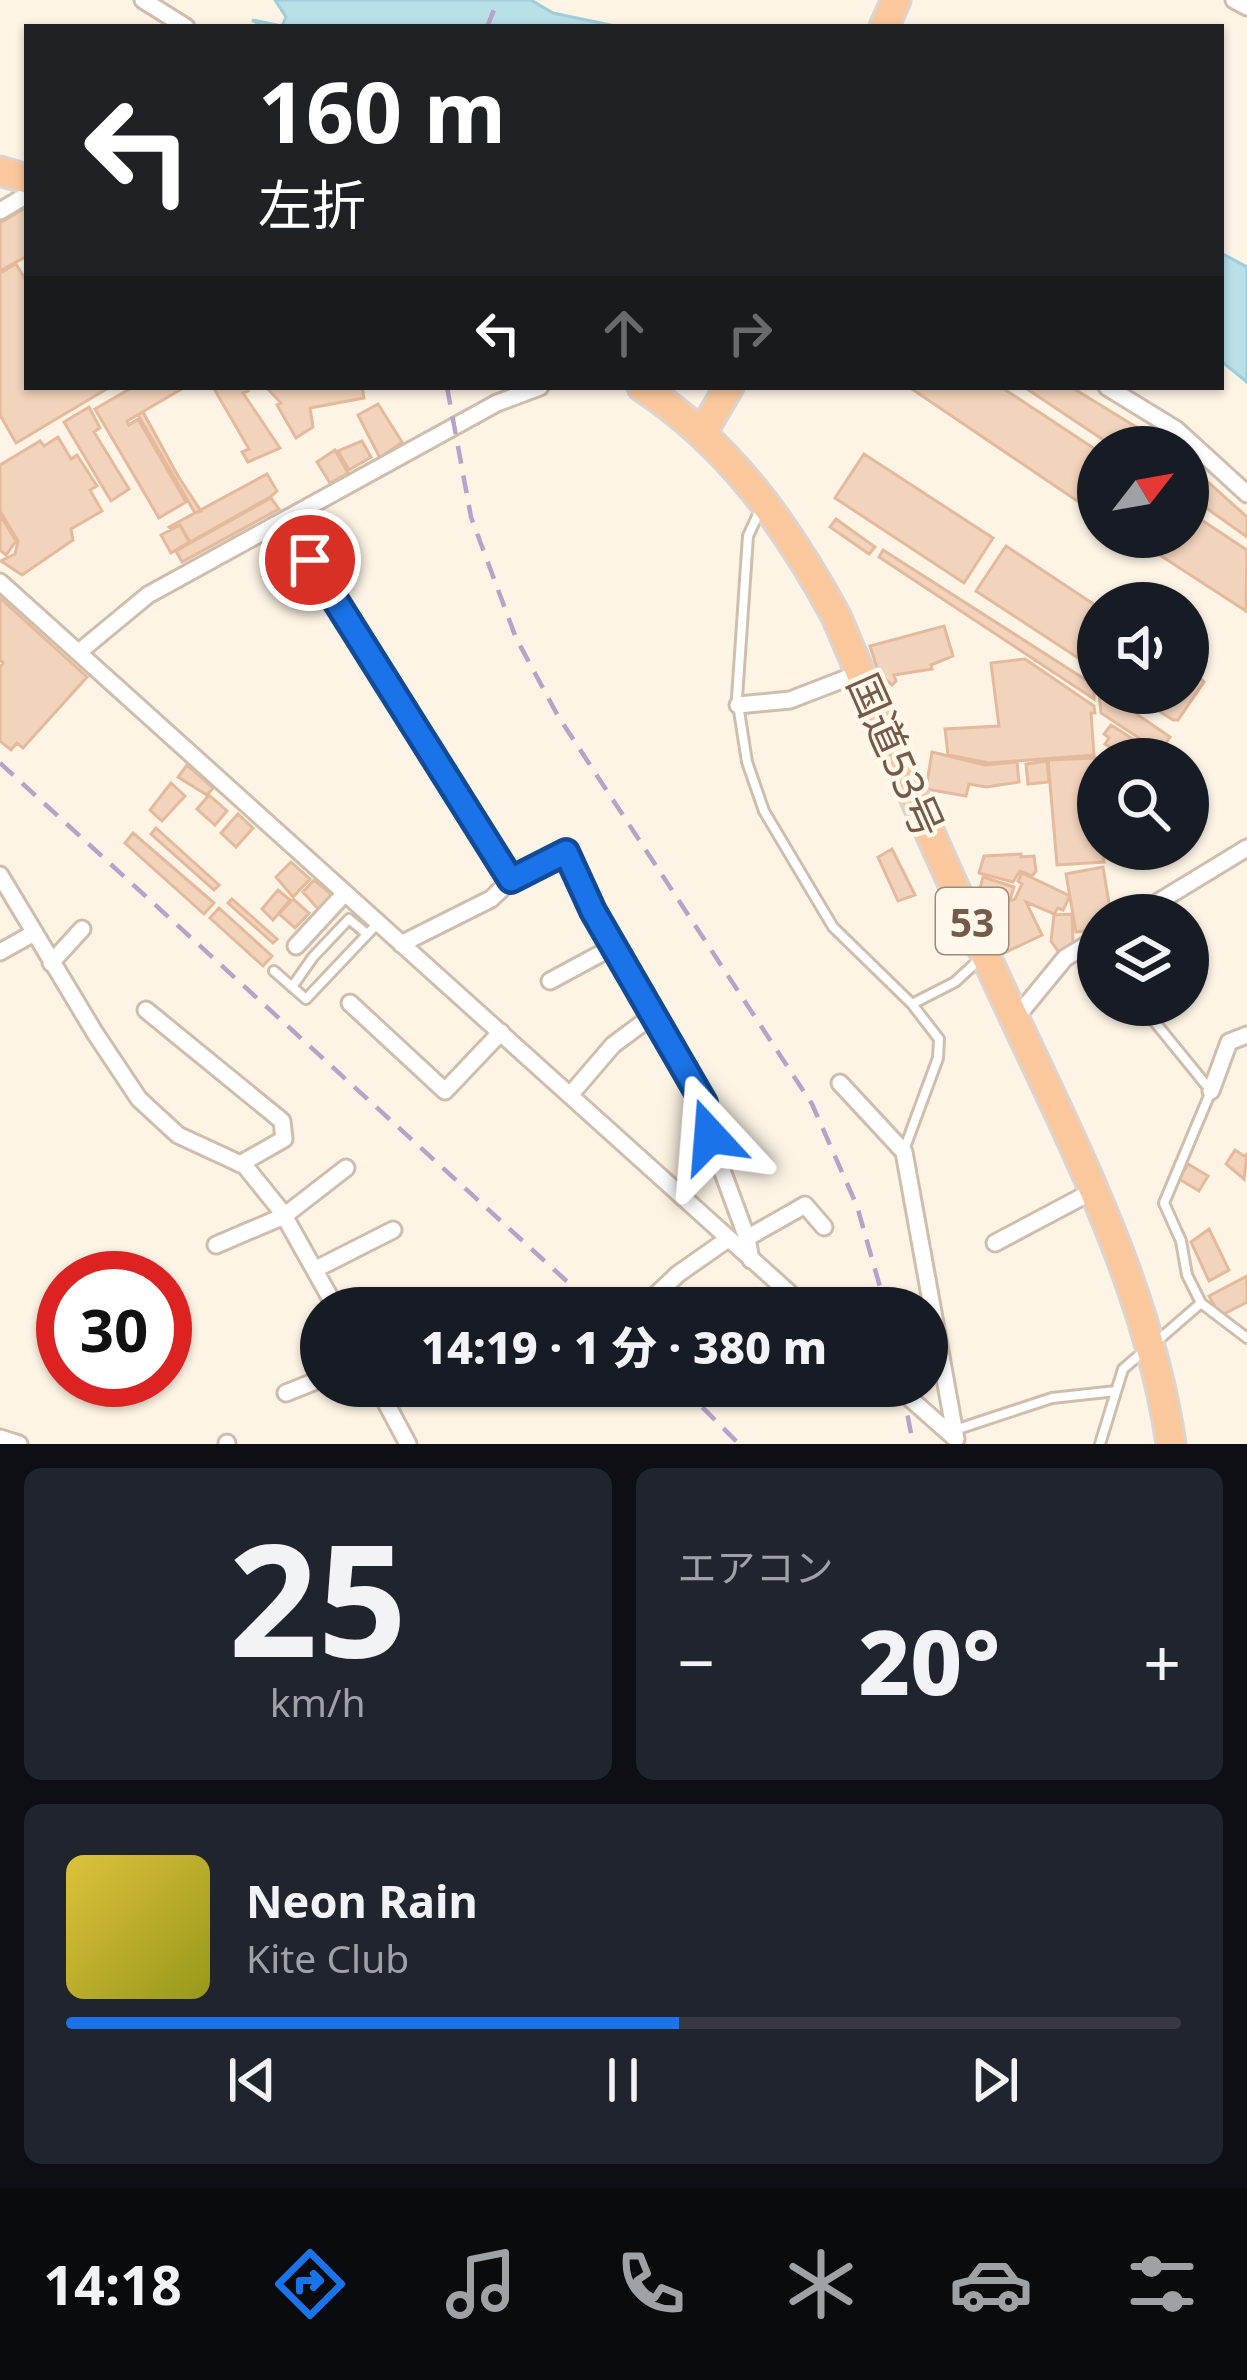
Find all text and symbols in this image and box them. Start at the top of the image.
text: 160 m [258,53,506,168]
icon: left [60,72,216,228]
text: 左折 [258,167,366,241]
icon: left [465,300,531,366]
icon: ahead [591,300,657,366]
icon: right [717,300,783,366]
north arrow [1077,426,1209,558]
map controls [1077,426,1209,1026]
pin [259,509,361,611]
icon: arrive [277,527,343,593]
button: sound [1077,582,1209,714]
street label: 国道53号 [836,664,958,846]
button: search [1077,738,1209,870]
road number: 53 [936,888,1008,954]
button: layers [1077,894,1209,1026]
position arrow [647,1073,773,1199]
speed limit sign: 30 [36,1251,192,1407]
text: 14:19 · 1 分 · 380 m [421,1316,827,1377]
text: 25 [229,1490,407,1703]
text: エアコン [678,1540,834,1593]
text: 20° [858,1599,1000,1721]
text: − [678,1616,715,1706]
text: + [1143,1616,1181,1706]
text: km/h [270,1675,366,1728]
text: Neon Rain [246,1870,478,1931]
text: Kite Club [246,1931,409,1984]
icon: previous [219,2047,285,2113]
icon: pause [590,2047,656,2113]
icon: next [962,2047,1028,2113]
icon: directions [268,2242,352,2326]
icon: music [439,2242,523,2326]
icon: phone [609,2242,693,2326]
icon: climate [779,2242,863,2326]
icon: car [949,2242,1033,2326]
icon: filters [1120,2242,1204,2326]
text: 14:18 [43,2247,182,2321]

